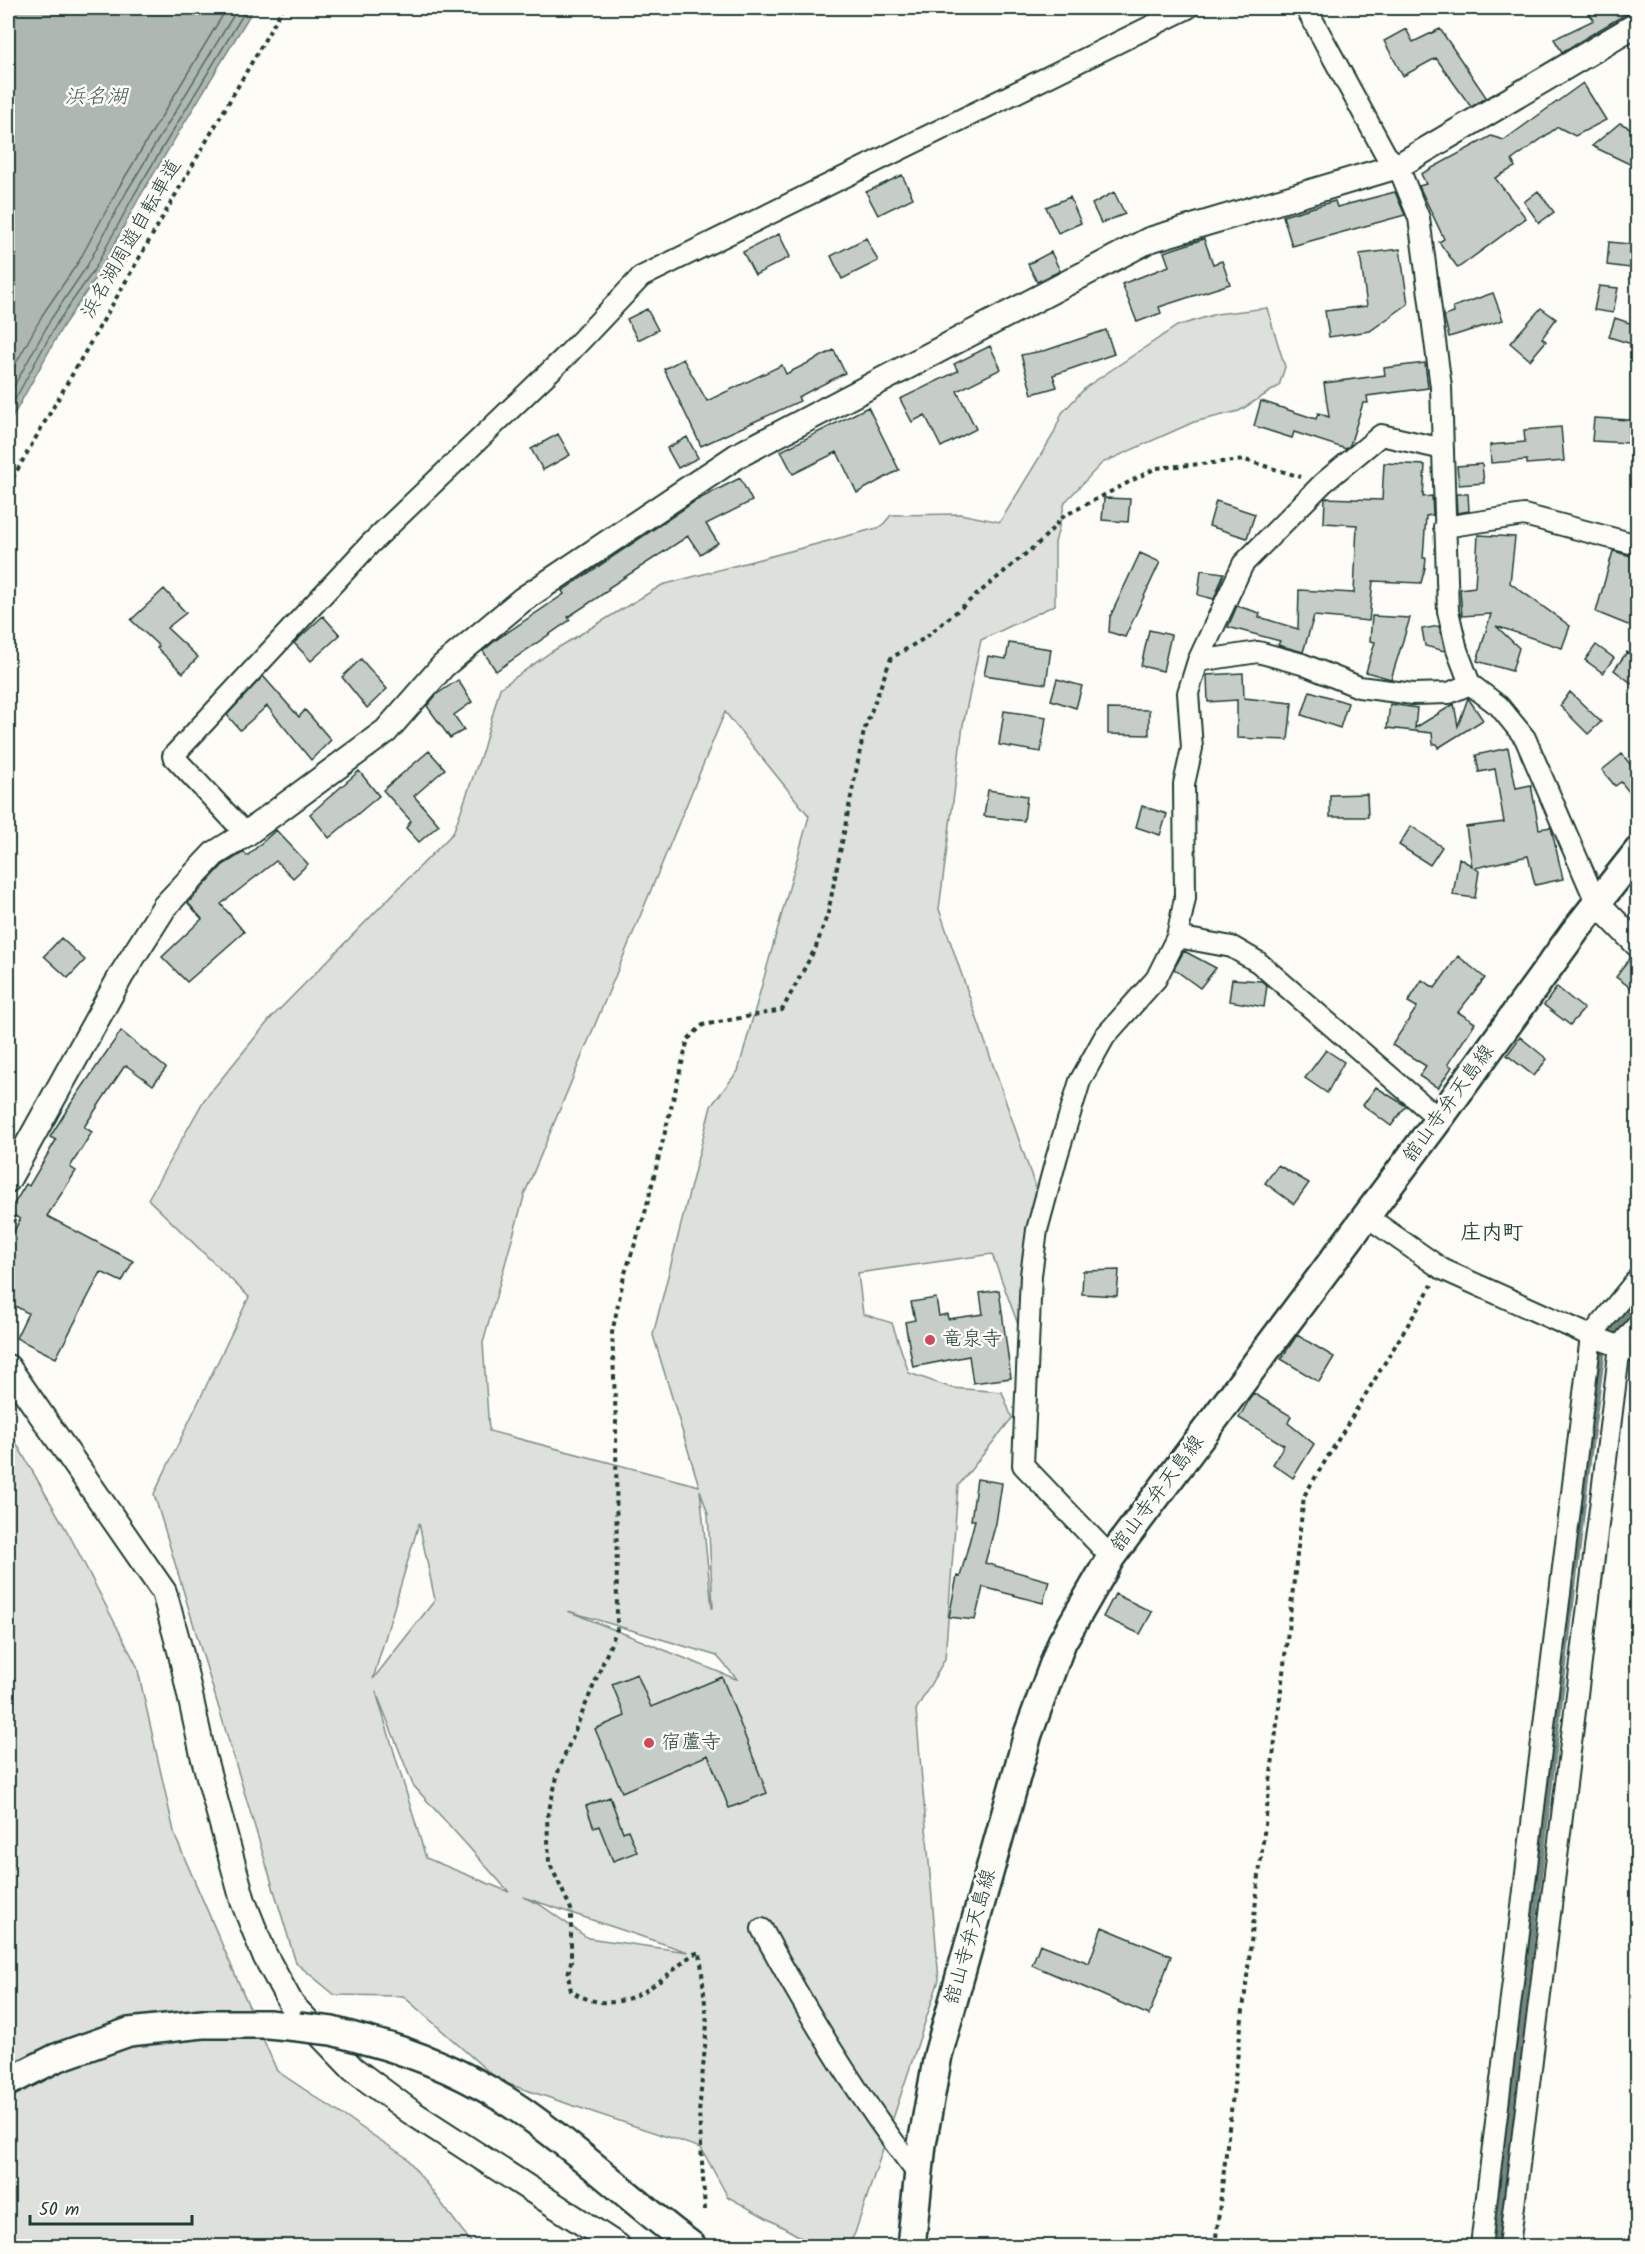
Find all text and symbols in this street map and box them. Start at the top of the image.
water label: 浜名湖 [65,81,129,114]
street label: 浜名湖周遊自転車道 [73,153,191,325]
street label: 舘山寺弁天島線 [1395,1038,1503,1170]
district label: 庄内町 [1461,1217,1524,1250]
place label: 竜泉寺 [942,1324,1002,1356]
marker: 竜泉寺 [923,1333,937,1347]
street label: 舘山寺弁天島線 [1103,1428,1213,1560]
place label: 宿蘆寺 [661,1727,721,1759]
marker: 宿蘆寺 [642,1736,656,1750]
street label: 舘山寺弁天島線 [936,1865,1006,2009]
scale bar [30,2188,192,2226]
text: 50 m [39,2196,79,2225]

